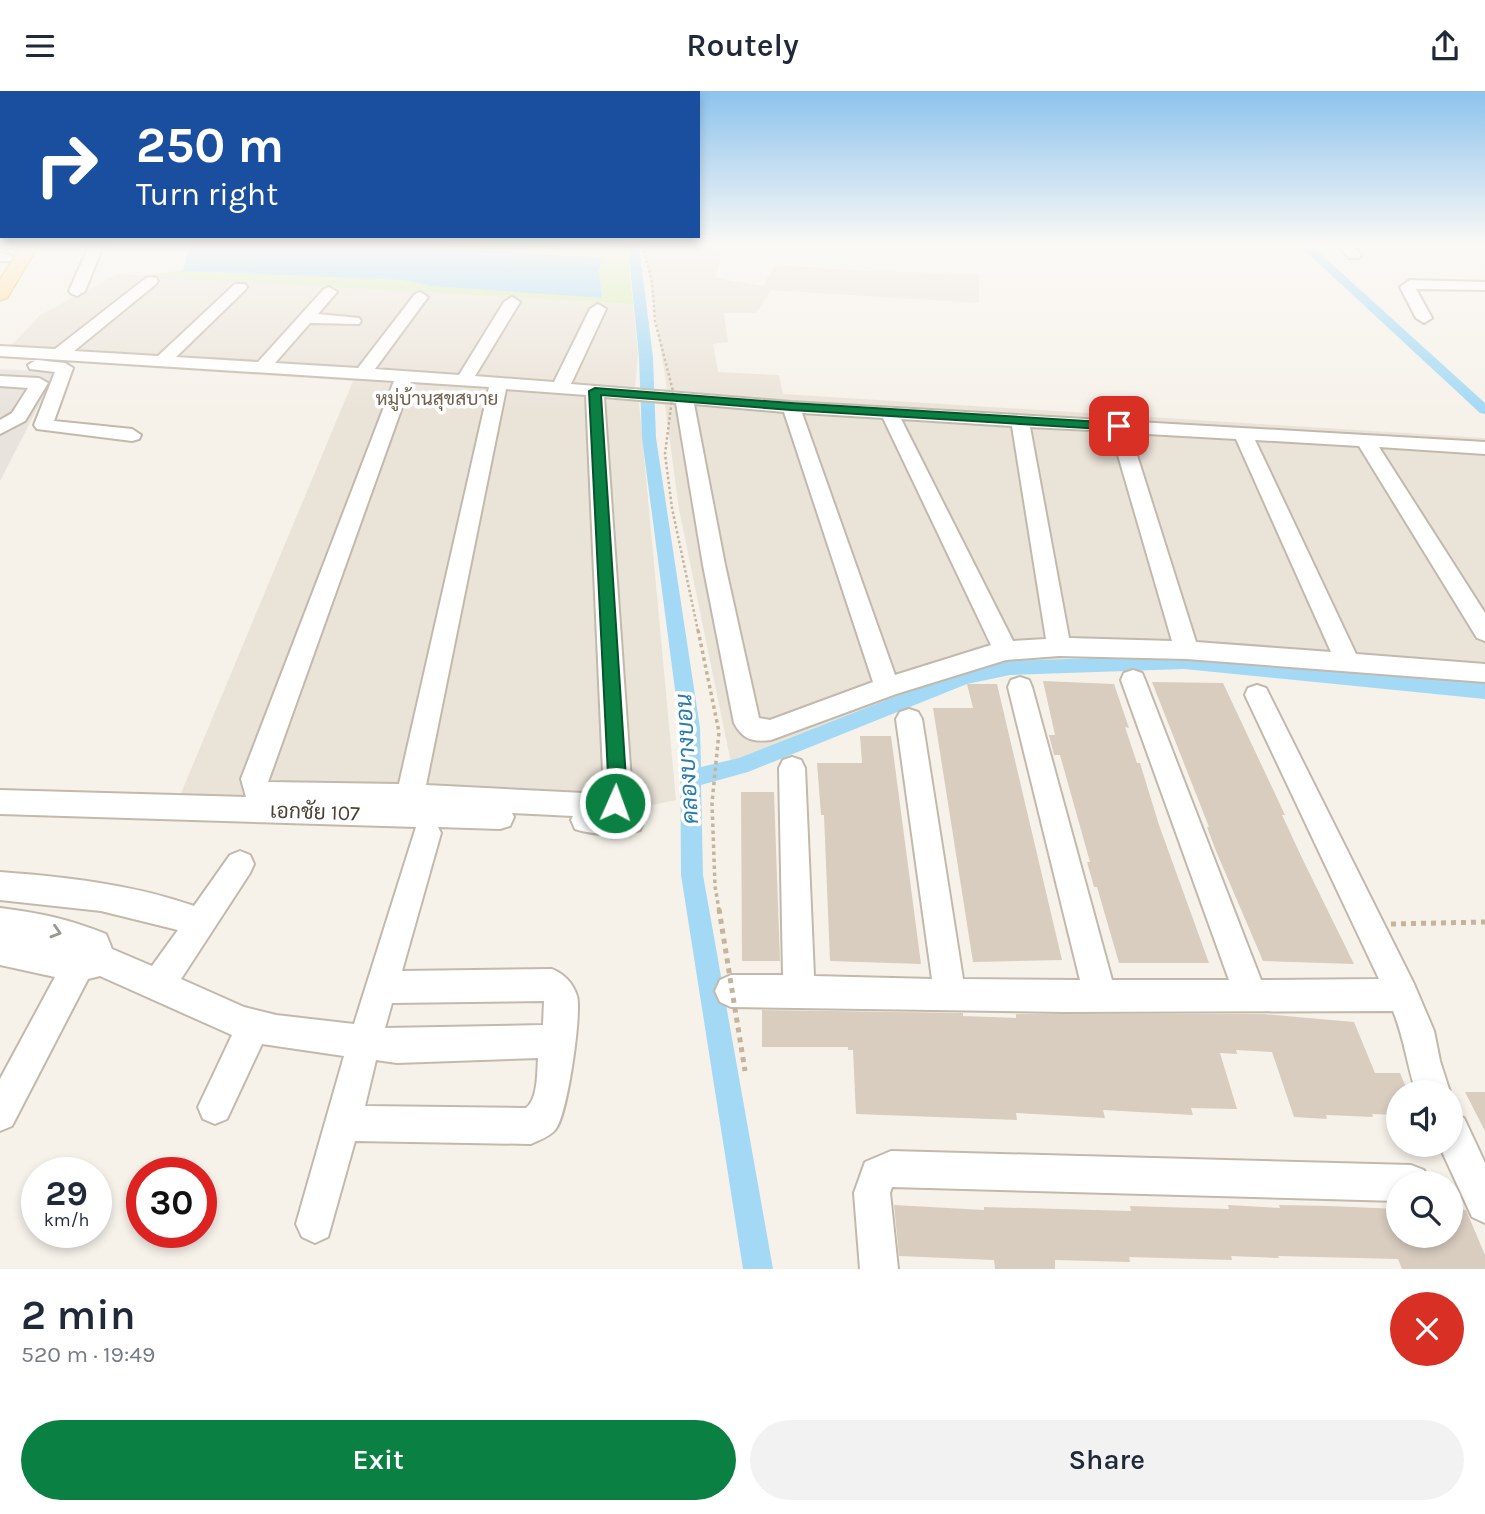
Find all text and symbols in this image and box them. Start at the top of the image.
icon: menu [21,27,59,65]
text: Routely [686,27,799,64]
icon: share [1426,27,1464,65]
text: 250 m [136,117,284,174]
icon: right [21,119,112,210]
text: Turn right [136,176,278,213]
district label: หมู่บ้านสุขสบาย [376,387,499,412]
pin [1089,396,1149,456]
icon: arrive [1100,407,1138,445]
water label: คลองบางบอน [670,693,704,825]
position arrow [578,766,652,840]
street label: เอกชัย 107 [270,798,360,826]
one-way arrow [50,924,62,939]
map controls [1386,1080,1463,1248]
button: sound [1386,1080,1463,1157]
speed limit sign: 30 [126,1157,217,1248]
button: search [1386,1171,1463,1248]
text: 29 [45,1173,88,1214]
text: km/h [44,1209,89,1231]
text: 2 min [21,1290,136,1340]
button: close [1390,1292,1464,1366]
text: 520 m · 19:49 [21,1341,155,1368]
button: Exit [21,1420,736,1500]
button: Share [750,1420,1464,1500]

